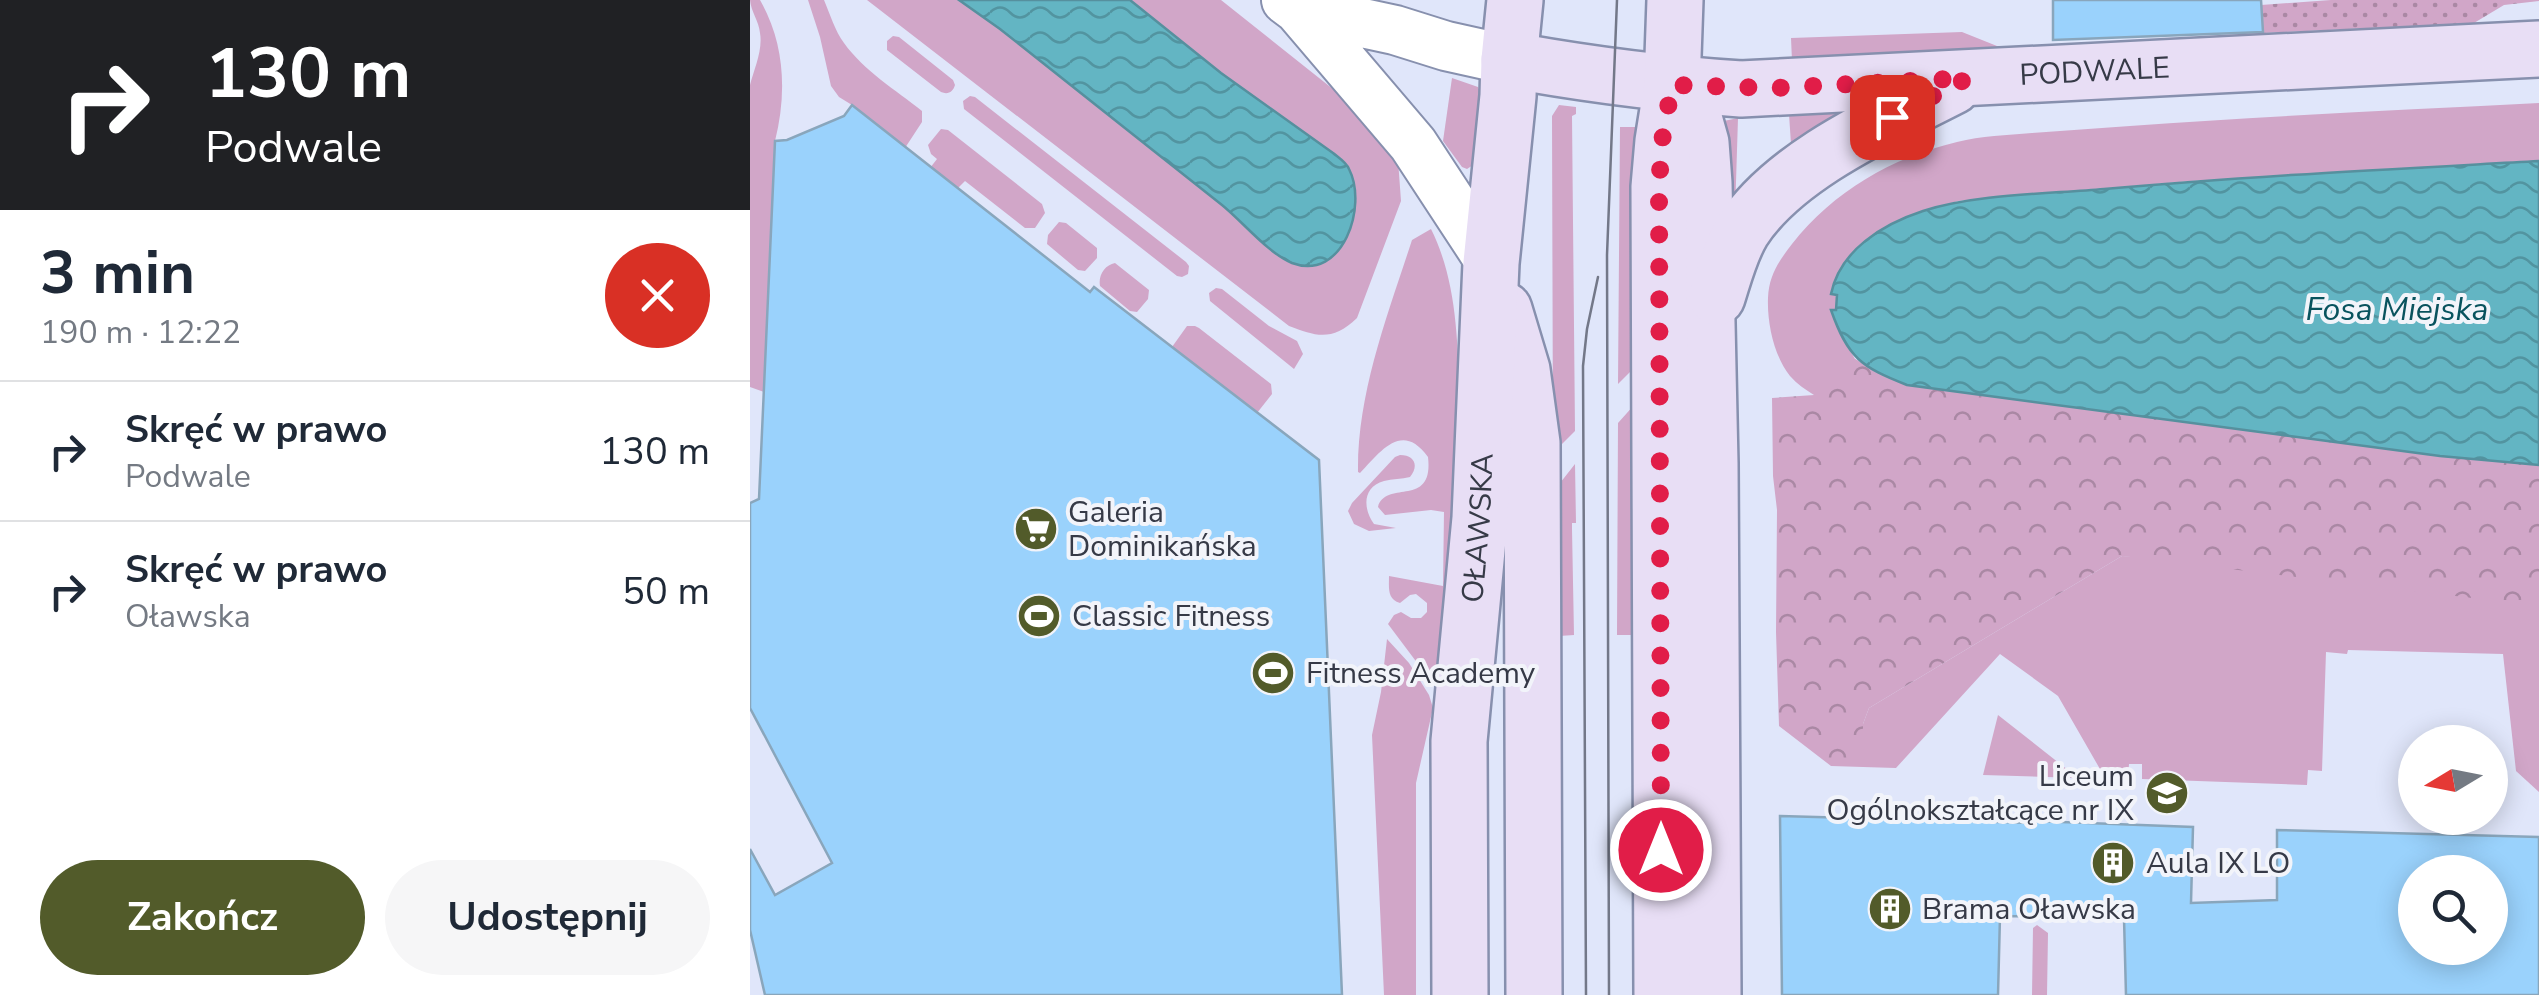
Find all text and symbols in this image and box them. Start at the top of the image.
text: 130 m [205,26,411,122]
icon: right [40,40,170,170]
street label: PODWALE [2018,47,2171,96]
pin [1850,75,1935,160]
icon: arrive [1865,90,1920,145]
text: Podwale [205,117,382,178]
text: 3 min [40,232,195,314]
button: close [605,243,710,348]
water label: Fosa Miejska [2306,288,2488,331]
text: 190 m · 12:22 [40,311,241,354]
text: Skręć w prawo [125,404,387,455]
icon: right [40,424,95,479]
text: 130 m [599,426,710,477]
street label: OŁAWSKA [1452,452,1503,604]
text: Podwale [125,455,251,498]
place label: Galeria Dominikańska [1068,492,1257,567]
supermarket icon: Galeria Dominikańska [1013,506,1059,552]
text: Skręć w prawo [125,544,387,595]
icon: right [40,564,95,619]
text: 50 m [622,566,710,617]
sports icon: Classic Fitness [1016,593,1062,639]
text: Oławska [125,595,251,638]
place label: Classic Fitness [1072,596,1270,637]
sports icon: Fitness Academy [1250,650,1296,696]
place label: Fitness Academy [1306,653,1536,694]
north arrow [2398,725,2508,835]
map controls [2398,725,2508,965]
place label: Liceum Ogólnokształcące nr IX [1827,756,2134,831]
school or university icon: Liceum Ogólnokształcące nr IX [2144,770,2190,816]
position arrow [1609,798,1713,902]
building icon: Aula IX LO [2090,840,2136,886]
place label: Aula IX LO [2146,843,2290,884]
button: search [2398,855,2508,965]
button: Zakończ [40,860,365,975]
button: Udostępnij [385,860,710,975]
building icon: Brama Oławska [1867,886,1913,932]
place label: Brama Oławska [1922,889,2136,930]

